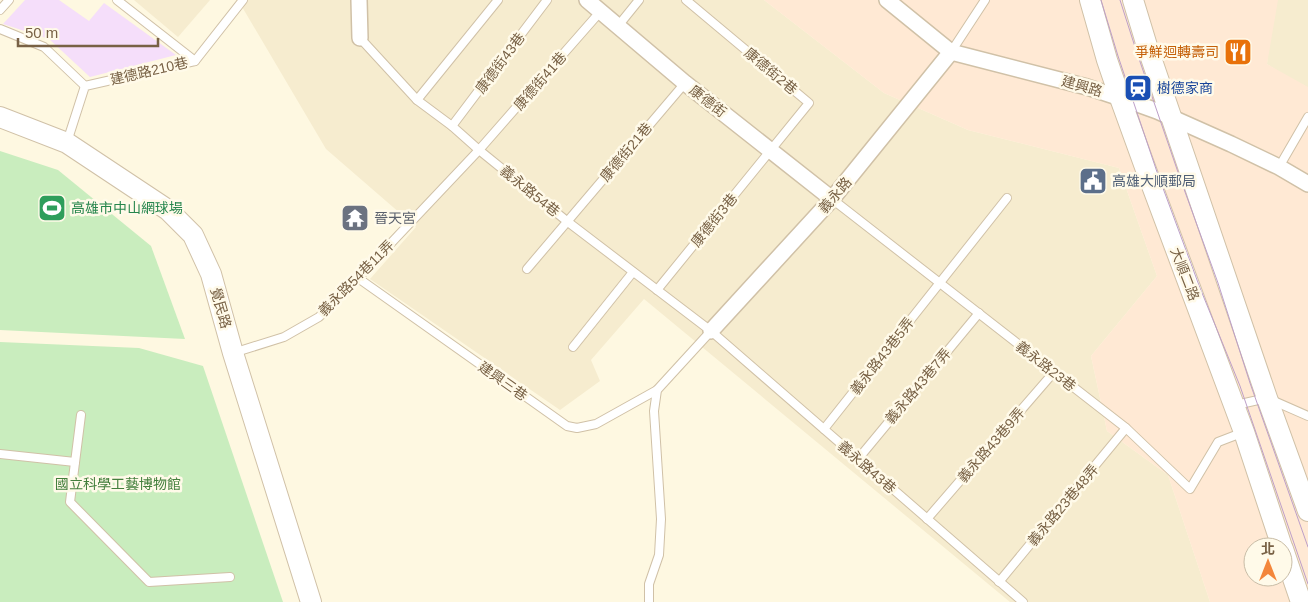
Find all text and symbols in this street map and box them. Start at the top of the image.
scale bar [18,15,158,47]
text: 50 m [25,24,58,41]
street label: 康德街43巷 [472,30,528,96]
restaurant icon: 爭鮮迴轉壽司 [1223,37,1253,67]
street label: 康德街2巷 [741,44,801,98]
place label: 爭鮮迴轉壽司 [1135,44,1219,60]
street label: 康德街41巷 [510,49,570,113]
street label: 建德路210巷 [109,54,189,88]
street label: 建興路 [1060,73,1104,99]
station icon: 樹德家商 [1123,73,1153,103]
place label: 樹德家商 [1157,80,1213,96]
street label: 康德街 [687,82,729,120]
street label: 康德街21巷 [597,119,655,185]
street label: 義永路54巷 [497,162,563,220]
public building icon: 高雄大順郵局 [1078,166,1108,196]
place label: 高雄大順郵局 [1112,173,1196,189]
street label: 義永路 [815,174,855,216]
street label: 康德街3巷 [688,190,740,250]
sports icon: 高雄市中山網球場 [37,193,67,223]
place label: 高雄市中山網球場 [71,200,183,216]
temple icon: 晉天宮 [340,203,370,233]
place label: 晉天宮 [374,210,416,226]
street label: 義永路54巷11弄 [315,237,397,319]
street label: 大順二路 [1167,245,1203,303]
street label: 覺民路 [208,286,234,330]
street label: 義永路43巷5弄 [847,314,917,398]
street label: 義永路23巷 [1013,338,1079,394]
street label: 義永路43巷7弄 [882,345,954,427]
street label: 建興三巷 [475,358,531,404]
street label: 義永路43巷9弄 [954,405,1028,485]
street label: 義永路43巷 [835,437,899,497]
street label: 義永路23巷48弄 [1024,461,1102,549]
park label: 國立科學工藝博物館 [55,476,181,492]
north arrow [1243,537,1293,587]
text: 北 [1261,541,1275,557]

